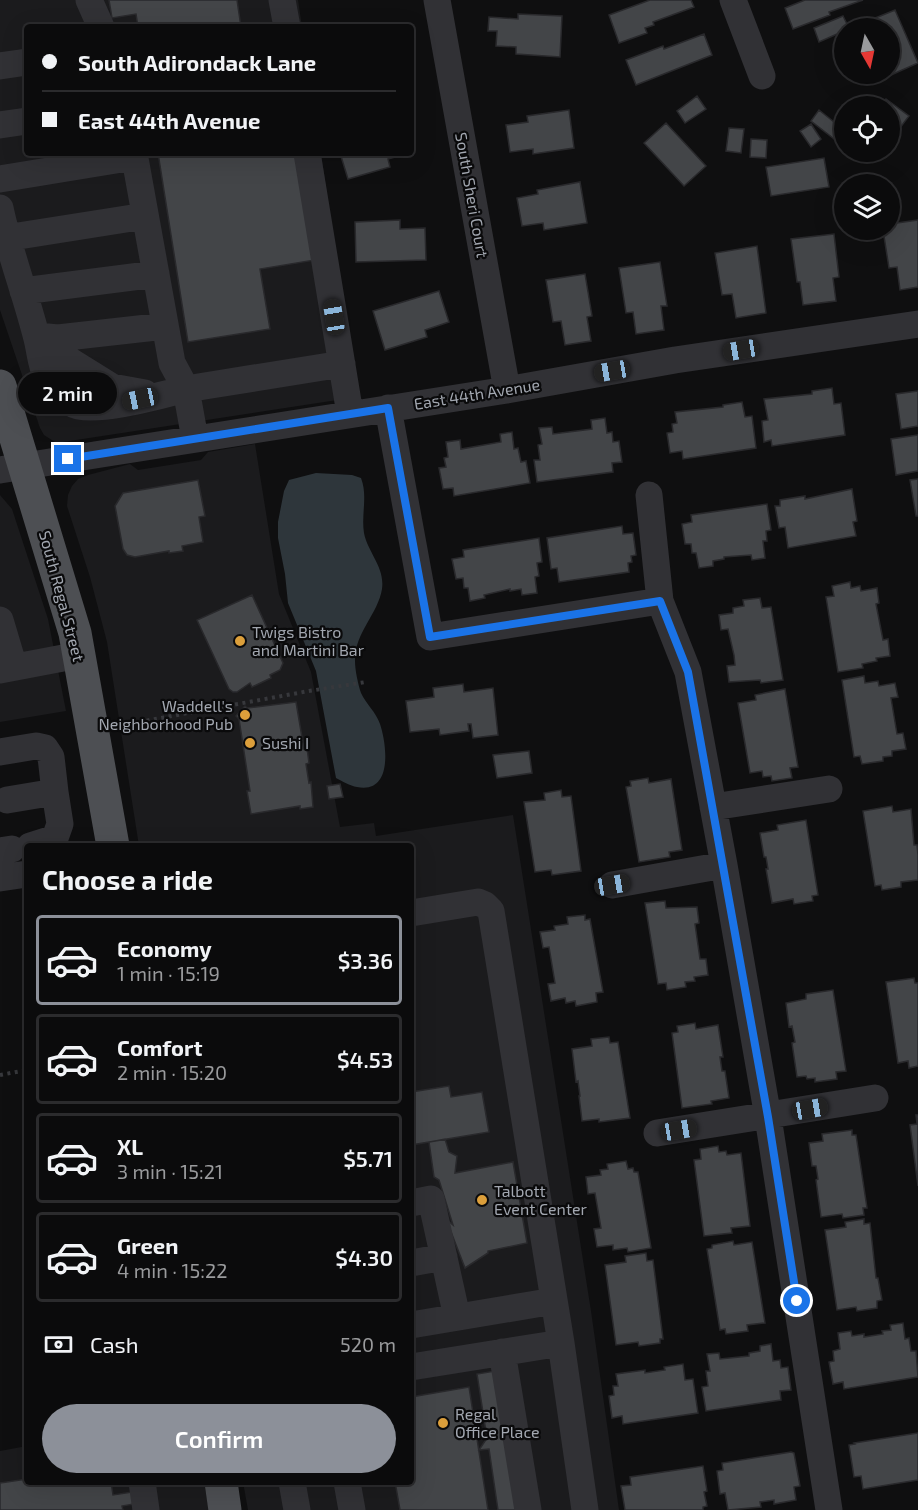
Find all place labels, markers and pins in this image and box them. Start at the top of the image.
place label: Twigs Bistro and Martini Bar [252,622,365,659]
marker: Twigs Bistro and Martini Bar [233,634,247,648]
place label: Waddell's Neighborhood Pub [98,696,233,733]
marker: Waddell's Neighborhood Pub [238,708,252,722]
place label: Sushi I [262,733,309,752]
marker: Sushi I [243,736,257,750]
place label: Talbott Event Center [494,1181,588,1218]
marker: Talbott Event Center [475,1193,489,1207]
place label: Regal Office Place [455,1404,540,1441]
marker: Regal Office Place [436,1416,450,1430]

